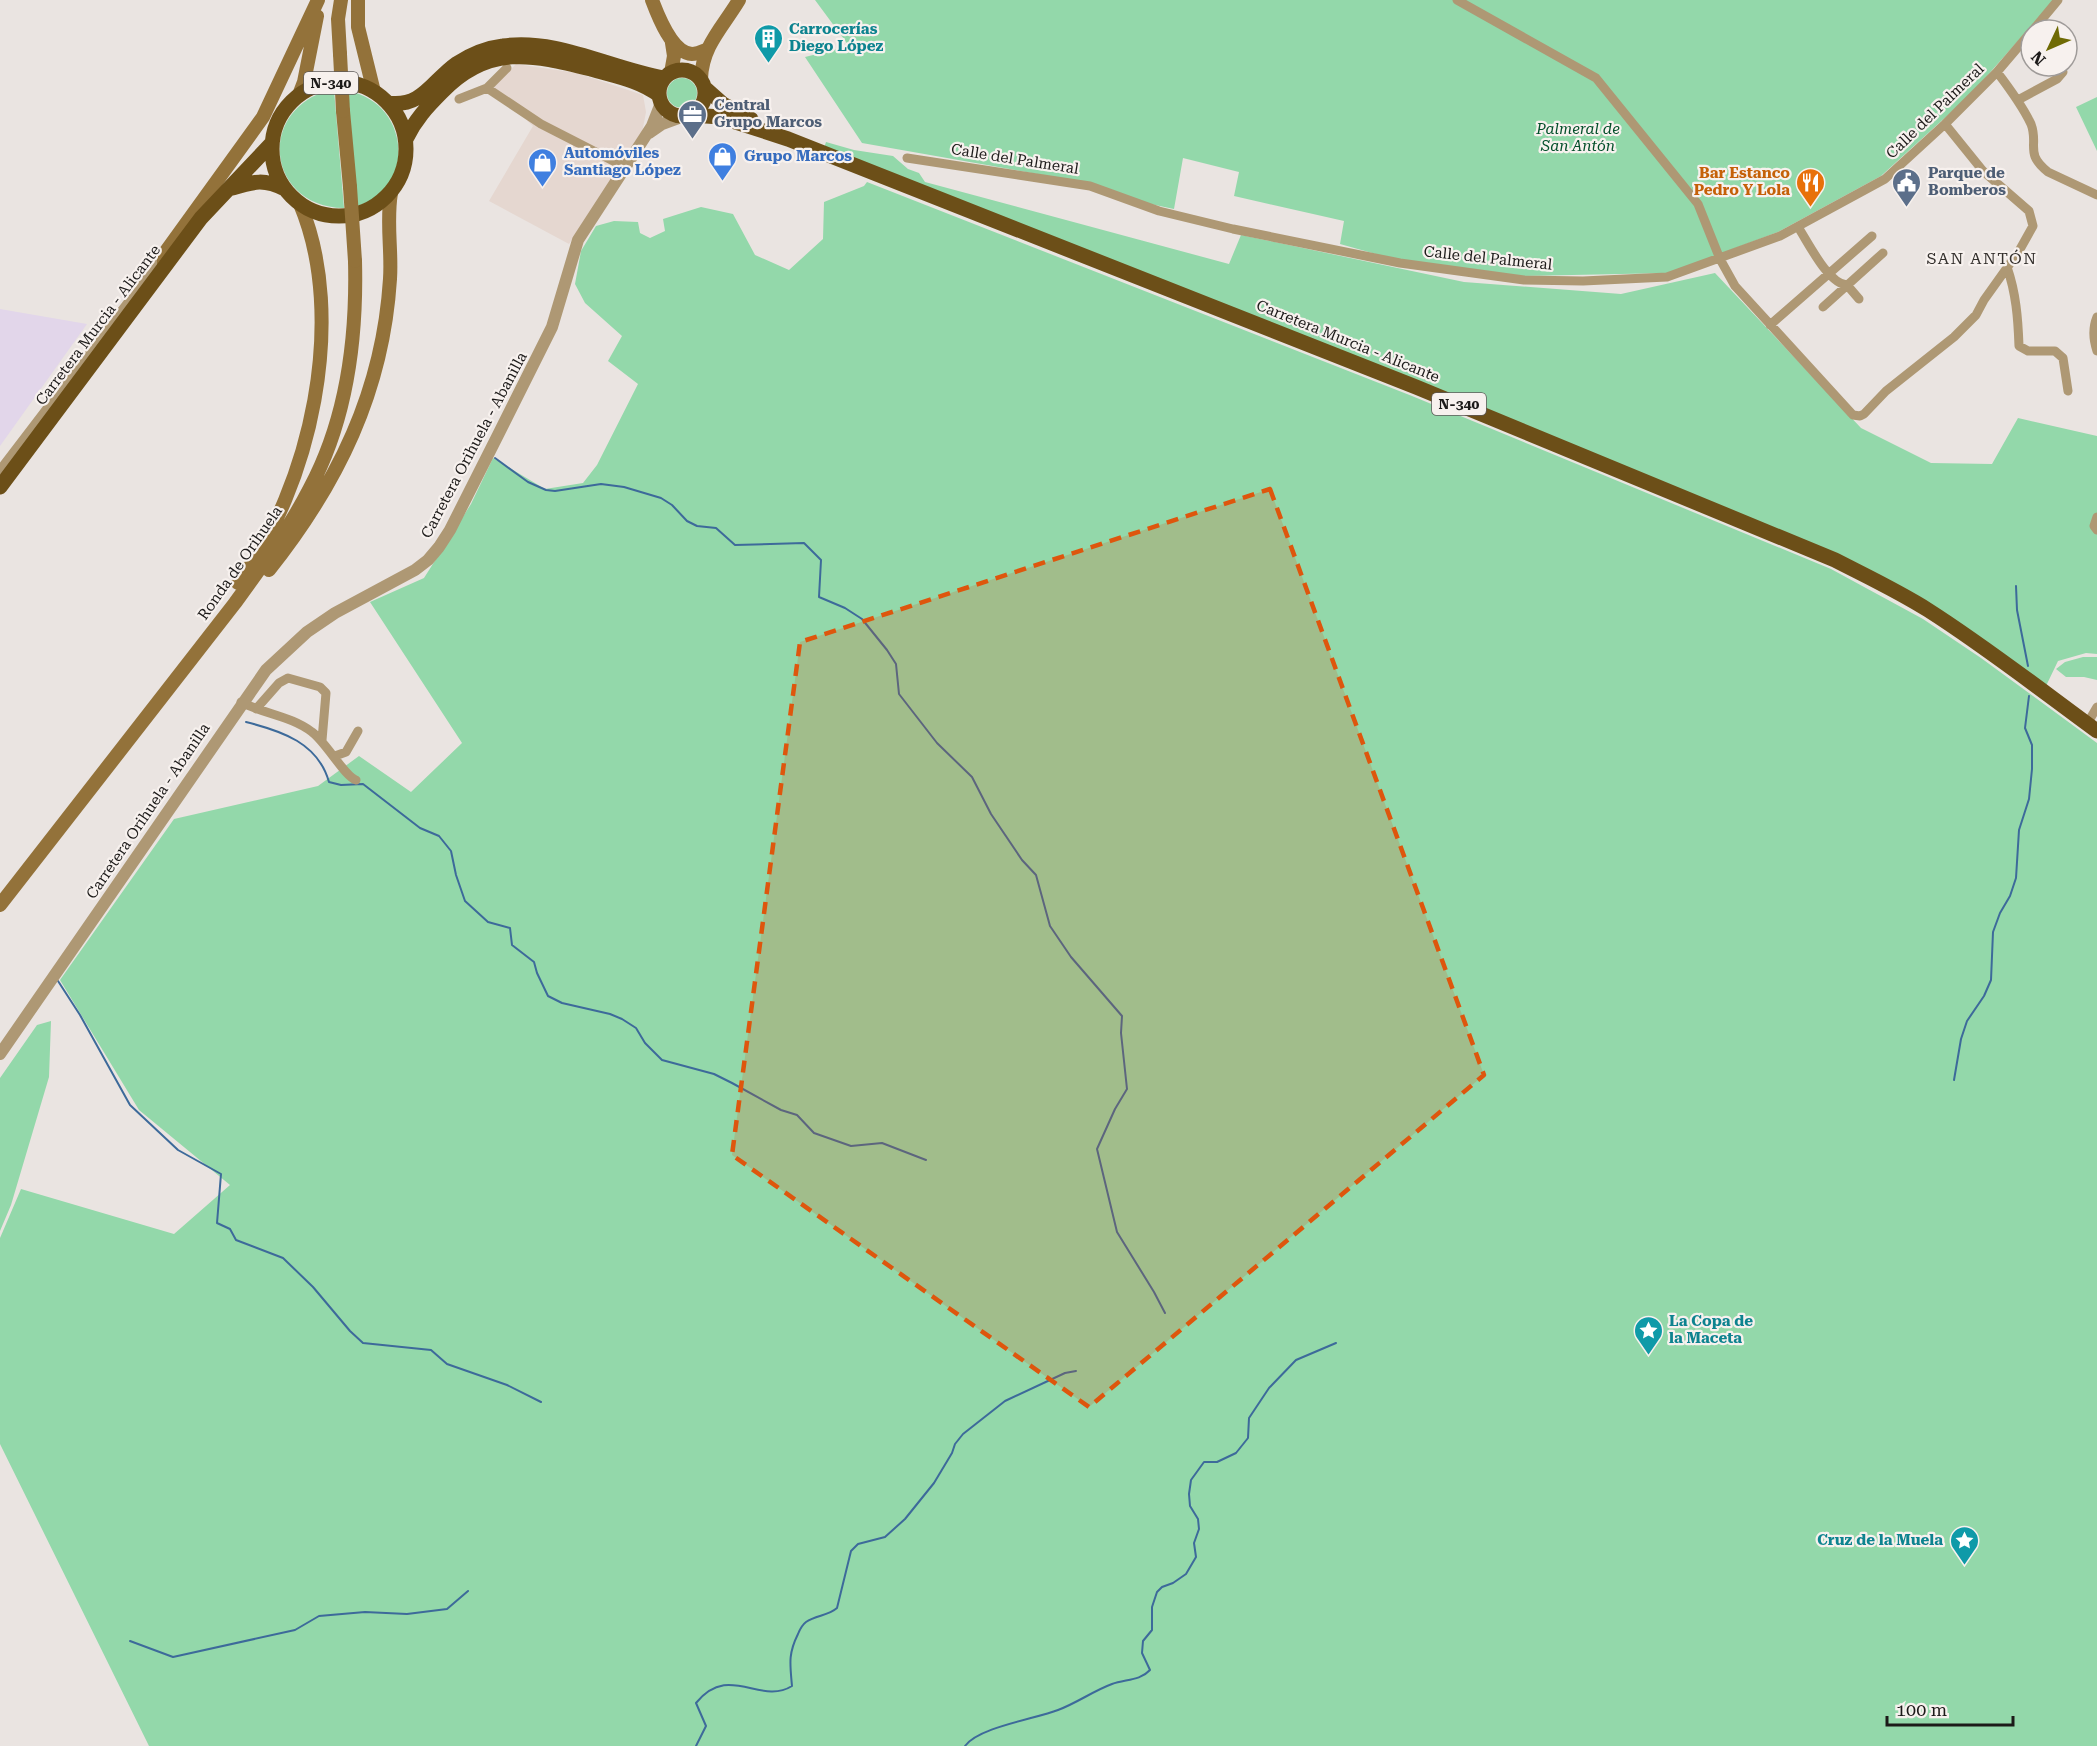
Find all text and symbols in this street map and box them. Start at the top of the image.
north arrow [2019,18,2079,78]
place label: Carrocerías Diego López [789,20,883,55]
building icon: Carrocerías Diego López [752,22,784,64]
text: N [2027,47,2050,69]
street label: Calle del Palmeral [1882,59,1988,162]
road number: N-340 [304,72,358,94]
place label: Central Grupo Marcos [714,96,822,131]
office icon: Central Grupo Marcos [677,98,709,140]
park label: Palmeral de San Antón [1535,120,1620,155]
shop icon: Grupo Marcos [707,140,739,182]
street label: Calle del Palmeral [950,140,1080,178]
place label: Automóviles Santiago López [564,144,681,179]
shop icon: Automóviles Santiago López [527,146,559,188]
place label: Grupo Marcos [744,147,852,165]
place label: Bar Estanco Pedro Y Lola [1694,164,1790,199]
place label: Parque de Bomberos [1928,164,2006,199]
restaurant icon: Bar Estanco Pedro Y Lola [1795,166,1827,208]
public building icon: Parque de Bomberos [1891,166,1923,208]
street label: Carretera Murcia - Alicante [32,241,164,409]
street label: Calle del Palmeral [1423,242,1553,274]
district label: SAN ANTÓN [1926,249,2038,268]
street label: Carretera Murcia - Alicante [1254,296,1442,386]
street label: Carretera Orihuela - Abanilla [417,349,531,541]
road number: N-340 [1432,393,1486,415]
street label: Ronda de Orihuela [194,503,286,623]
street label: Carretera Orihuela - Abanilla [82,720,214,902]
place label: La Copa de la Maceta [1669,1312,1753,1347]
place icon: La Copa de la Maceta [1632,1314,1664,1356]
place icon: Cruz de la Muela [1948,1524,1980,1566]
place label: Cruz de la Muela [1817,1531,1943,1549]
scale bar [1887,1689,2013,1727]
text: 100 m [1896,1699,1947,1720]

